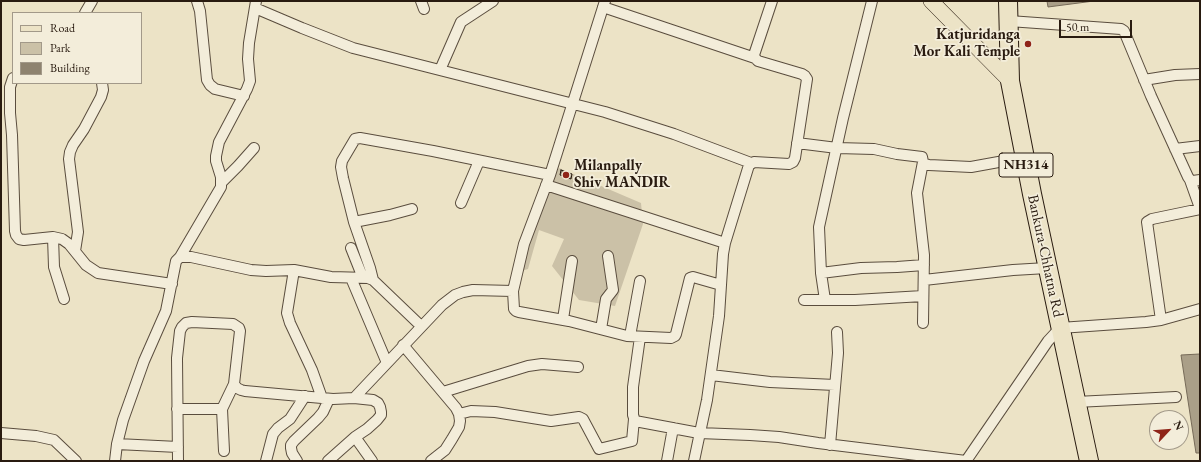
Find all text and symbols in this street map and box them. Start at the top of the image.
legend [12,12,142,84]
scale bar [1061,12,1134,38]
text: 50 m [1066,19,1089,35]
text: Road [50,20,75,36]
place label: Katjuridanga Mor Kali Temple [913,26,1020,61]
marker: Katjuridanga Mor Kali Temple [1023,39,1033,49]
text: Park [50,40,70,56]
text: Building [50,60,90,76]
road number: NH314 [999,153,1053,177]
place label: Milanpally Shiv MANDIR [574,157,670,192]
marker: Milanpally Shiv MANDIR [561,170,571,180]
street label: Bankura-Chhatna Rd [1023,193,1067,319]
north arrow [1149,410,1189,450]
text: N [1171,418,1187,432]

